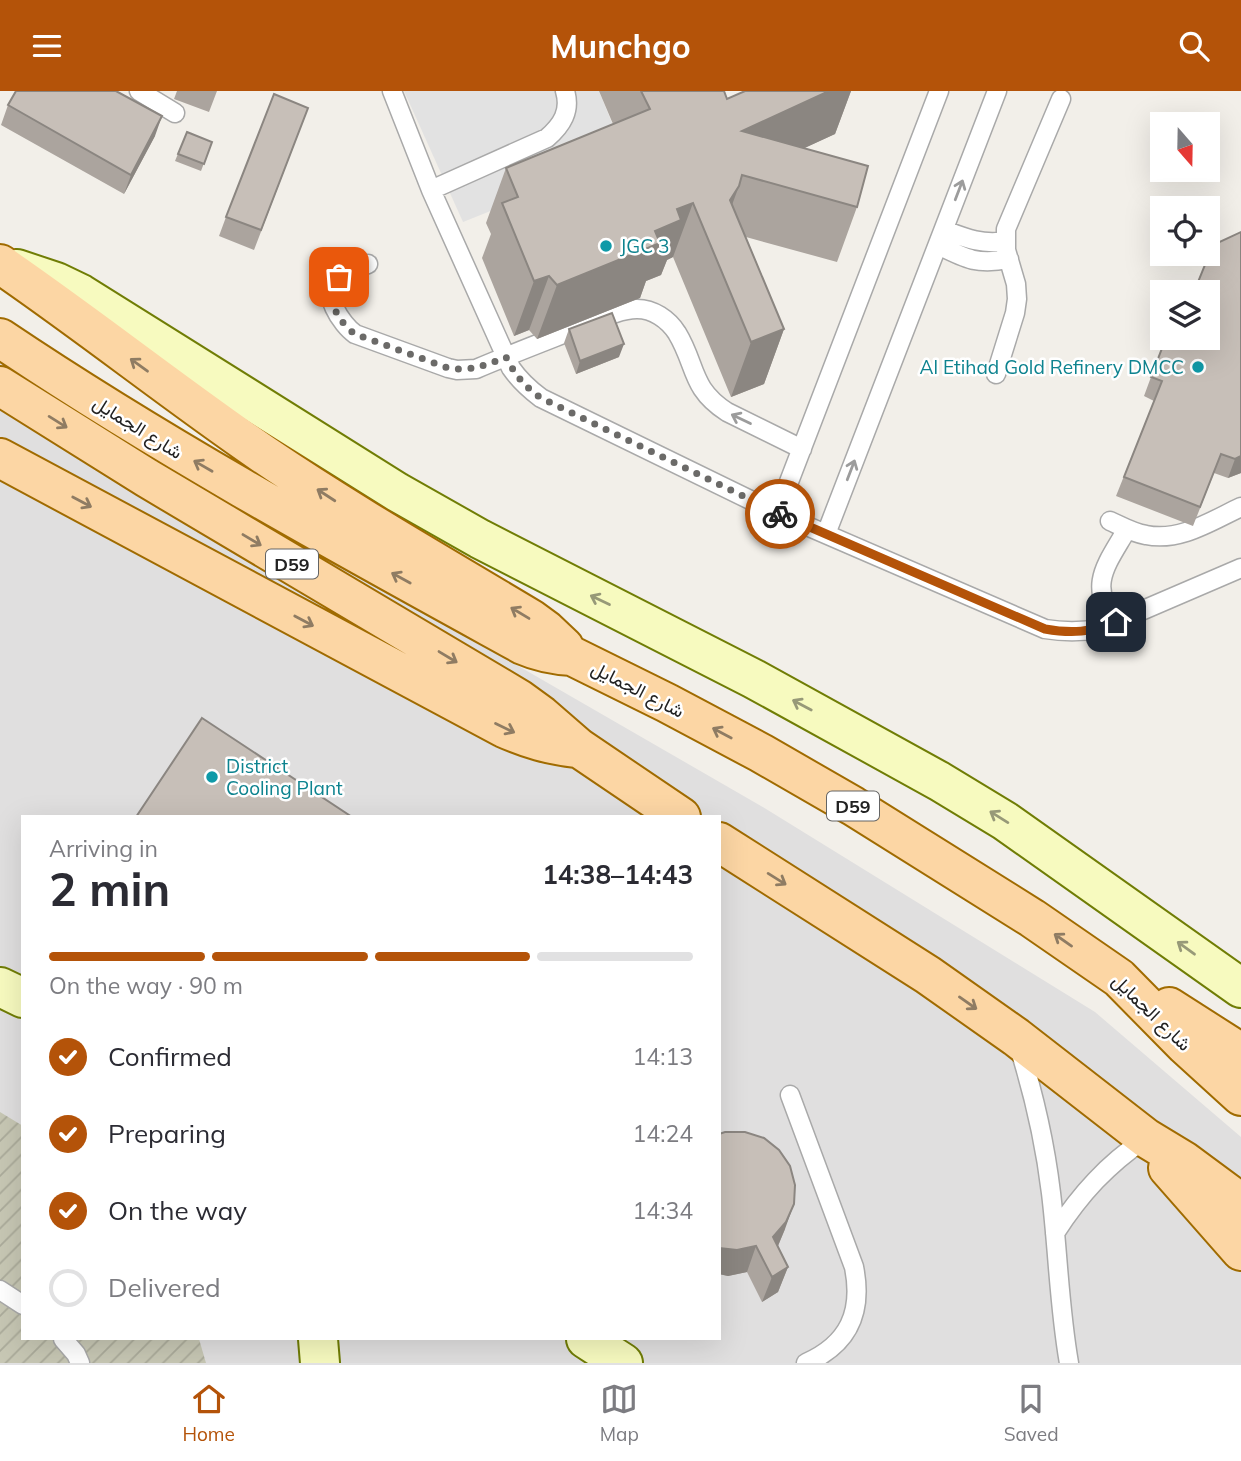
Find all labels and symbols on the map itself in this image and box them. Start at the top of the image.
north arrow [1150,112,1220,182]
one-way arrow [954,179,967,201]
place label: JGC 3 [620,234,670,258]
marker: JGC 3 [598,238,614,254]
pin [309,247,369,307]
place label: Al Etihad Gold Refinery DMCC [920,355,1184,379]
one-way arrow [130,358,149,372]
marker: Al Etihad Gold Refinery DMCC [1190,359,1206,375]
street label: شارع الجمايل [88,390,187,465]
one-way arrow [731,412,752,425]
one-way arrow [47,416,67,430]
one-way arrow [193,459,213,473]
one-way arrow [845,460,858,482]
courier [745,479,815,549]
one-way arrow [316,488,336,502]
one-way arrow [71,495,91,509]
one-way arrow [242,534,262,548]
road number: D59 [266,549,318,579]
one-way arrow [391,571,411,585]
pin [1086,592,1146,652]
one-way arrow [590,593,611,607]
one-way arrow [511,605,531,619]
one-way arrow [293,615,314,628]
one-way arrow [437,650,457,664]
street label: شارع الجمايل [587,655,689,724]
one-way arrow [792,698,813,711]
one-way arrow [494,721,515,735]
one-way arrow [713,725,733,739]
place label: District Cooling Plant [226,754,343,800]
marker: District Cooling Plant [204,769,220,785]
road number: D59 [827,791,879,821]
one-way arrow [990,810,1010,824]
one-way arrow [767,871,786,886]
one-way arrow [1054,933,1073,947]
one-way arrow [1177,940,1196,955]
street label: شارع الجمايل [1107,968,1197,1056]
one-way arrow [958,996,977,1010]

